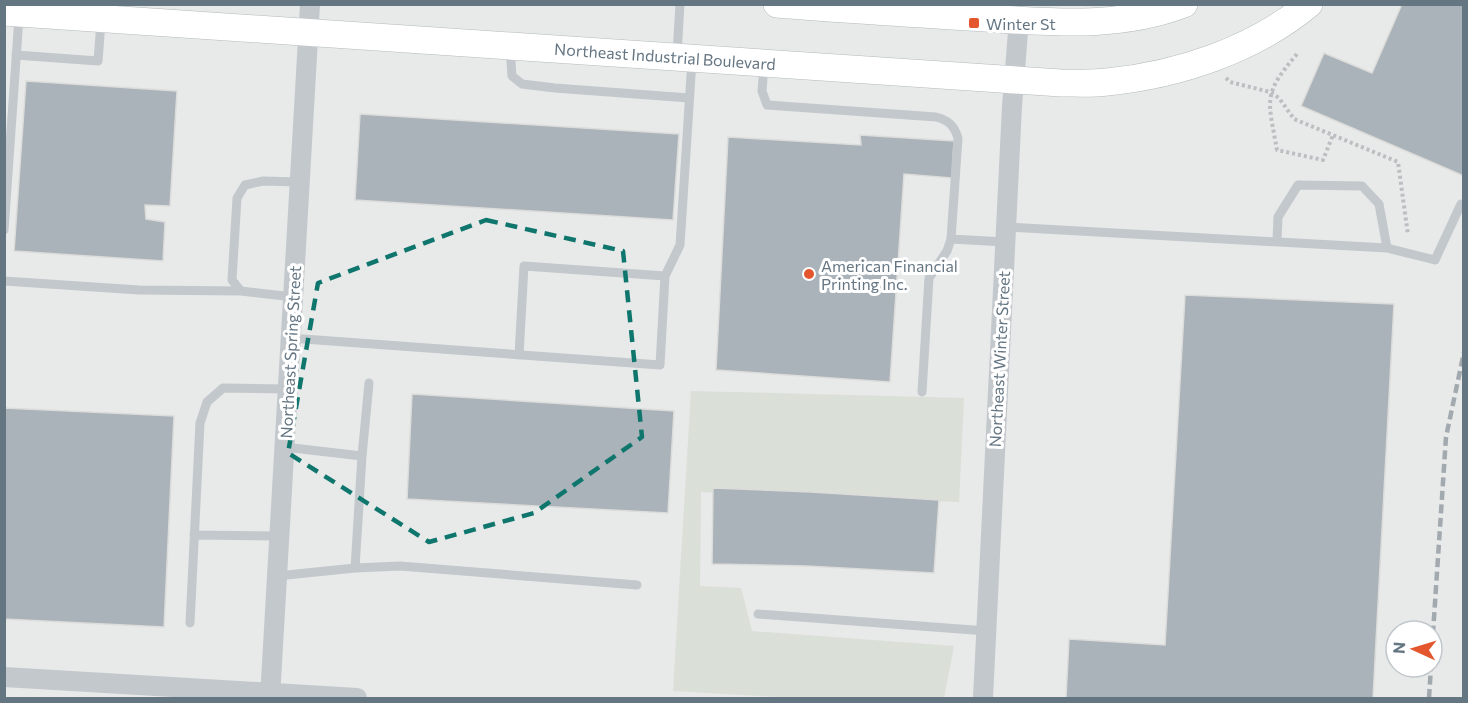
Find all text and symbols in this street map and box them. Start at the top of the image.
place label: Winter St [986,14,1056,33]
marker: Winter St [967,16,981,30]
street label: Northeast Industrial Boulevard [554,39,776,73]
place label: American Financial Printing Inc. [821,256,958,293]
street label: Northeast Spring Street [276,265,304,439]
marker: American Financial Printing Inc. [802,267,816,281]
street label: Northeast Winter Street [985,270,1013,448]
north arrow [1384,619,1444,679]
text: N [1389,641,1408,655]

